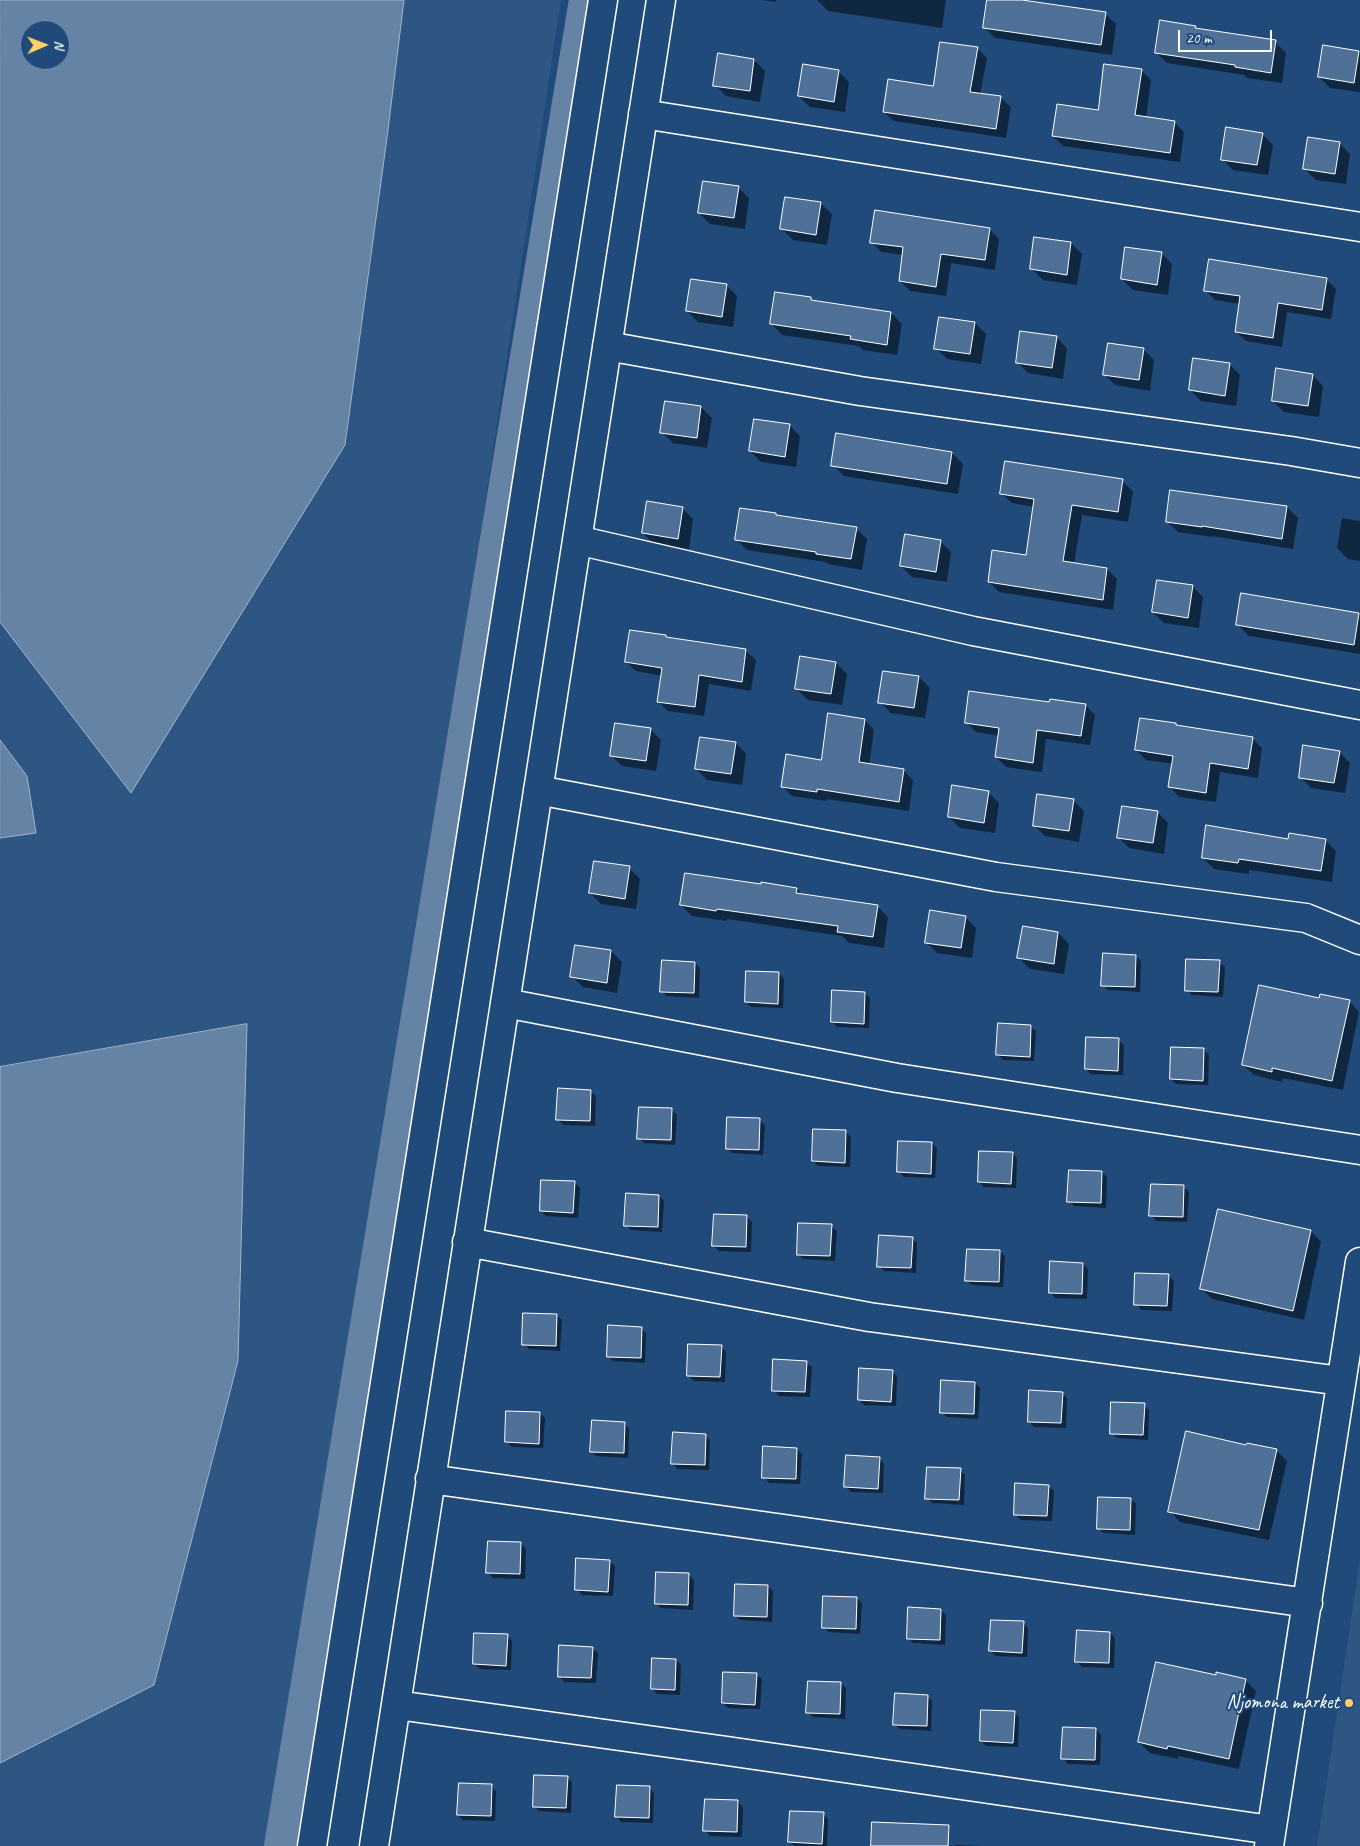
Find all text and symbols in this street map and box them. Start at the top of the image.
north arrow [20,20,70,70]
scale bar [1180,20,1274,52]
text: 20 m [1186,29,1212,48]
text: N [51,40,68,49]
place label: Njomona market [1227,1691,1339,1715]
marker: Njomona market [1343,1697,1355,1709]

